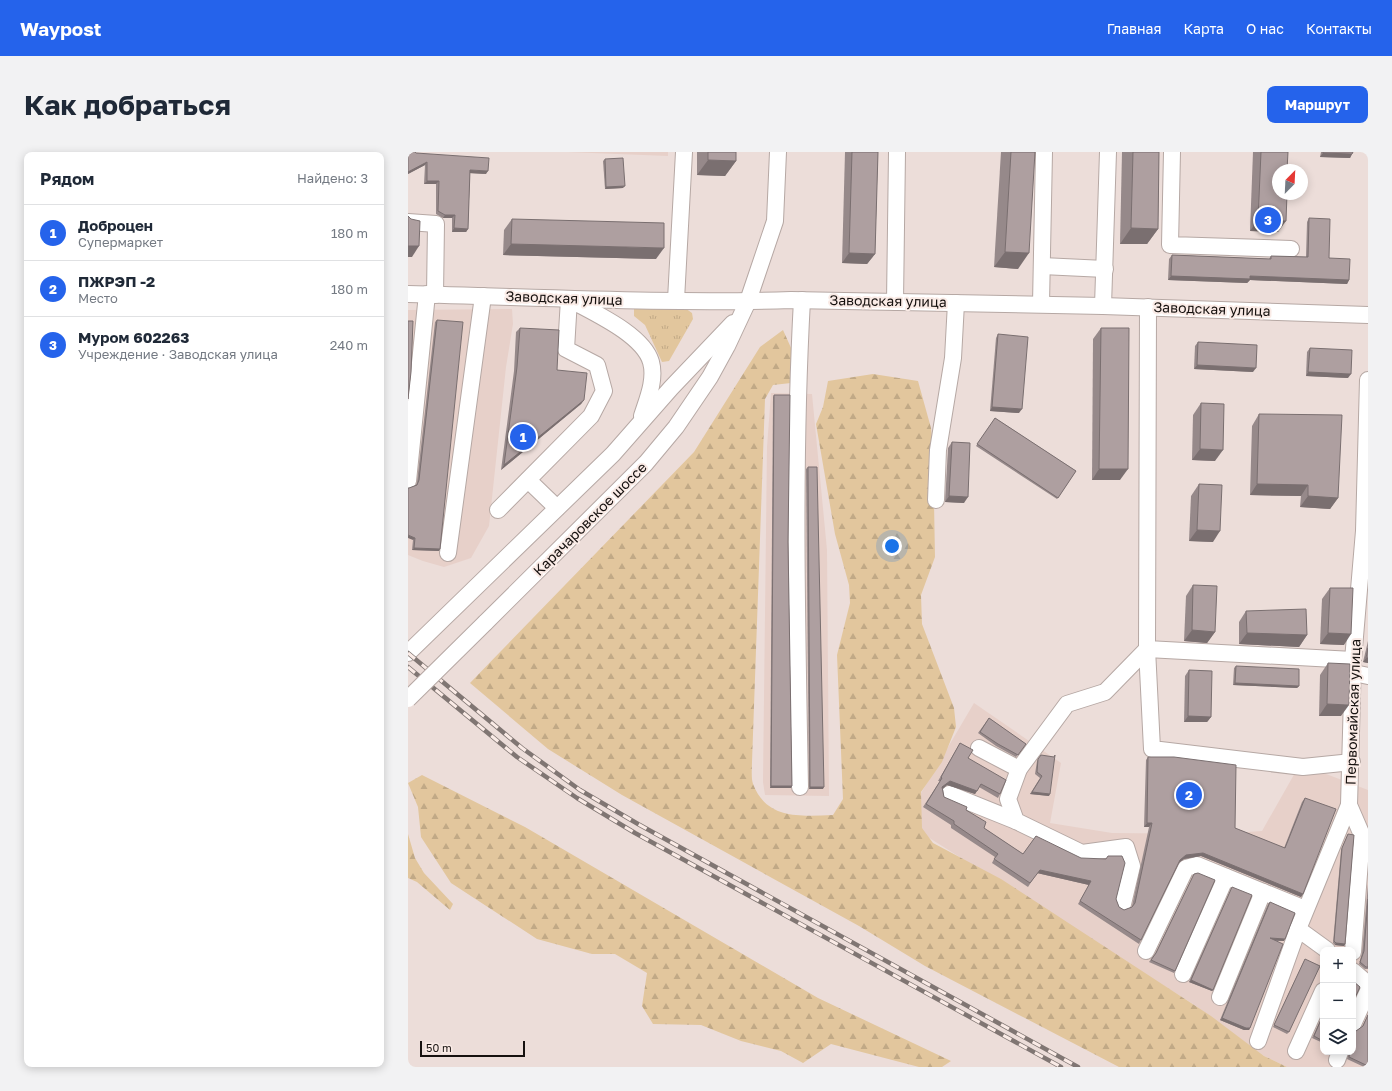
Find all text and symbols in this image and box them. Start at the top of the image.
text: Waypost [20,17,101,40]
text: Главная [1107,20,1161,37]
text: Карта [1183,20,1224,37]
text: О нас [1246,20,1284,37]
text: Контакты [1306,20,1372,37]
button: Маршрут [1267,86,1368,123]
text: Как добраться [24,88,231,121]
north arrow [1272,164,1308,200]
text: Рядом [40,168,94,189]
text: Найдено: 3 [297,170,368,186]
pin: 3 [1255,205,1281,235]
text: Доброцен [78,216,153,234]
text: 1 [50,225,56,241]
text: 180 m [331,225,368,241]
text: Супермаркет [78,234,163,250]
text: ПЖРЭП -2 [78,272,155,290]
text: 2 [49,281,57,297]
text: 180 m [331,281,368,297]
street label: Заводская улица [505,287,623,308]
text: Место [78,290,118,306]
street label: Заводская улица [829,291,947,310]
street label: Заводская улица [1153,298,1271,319]
text: Муром 602263 [78,328,189,346]
text: 3 [49,337,57,353]
text: 240 m [330,337,368,353]
text: Учреждение · Заводская улица [78,346,278,362]
pin: 1 [510,422,536,452]
street label: Карачаровское шоссе [529,458,650,579]
your location [882,536,902,556]
street label: Первомайская улица [1341,639,1364,785]
pin: 2 [1176,780,1202,810]
map controls [1320,947,1356,1055]
button: + [1320,947,1356,983]
button: − [1320,983,1356,1019]
button: layers [1320,1019,1356,1055]
scale bar [420,1039,525,1058]
text: 50 m [426,1041,452,1054]

